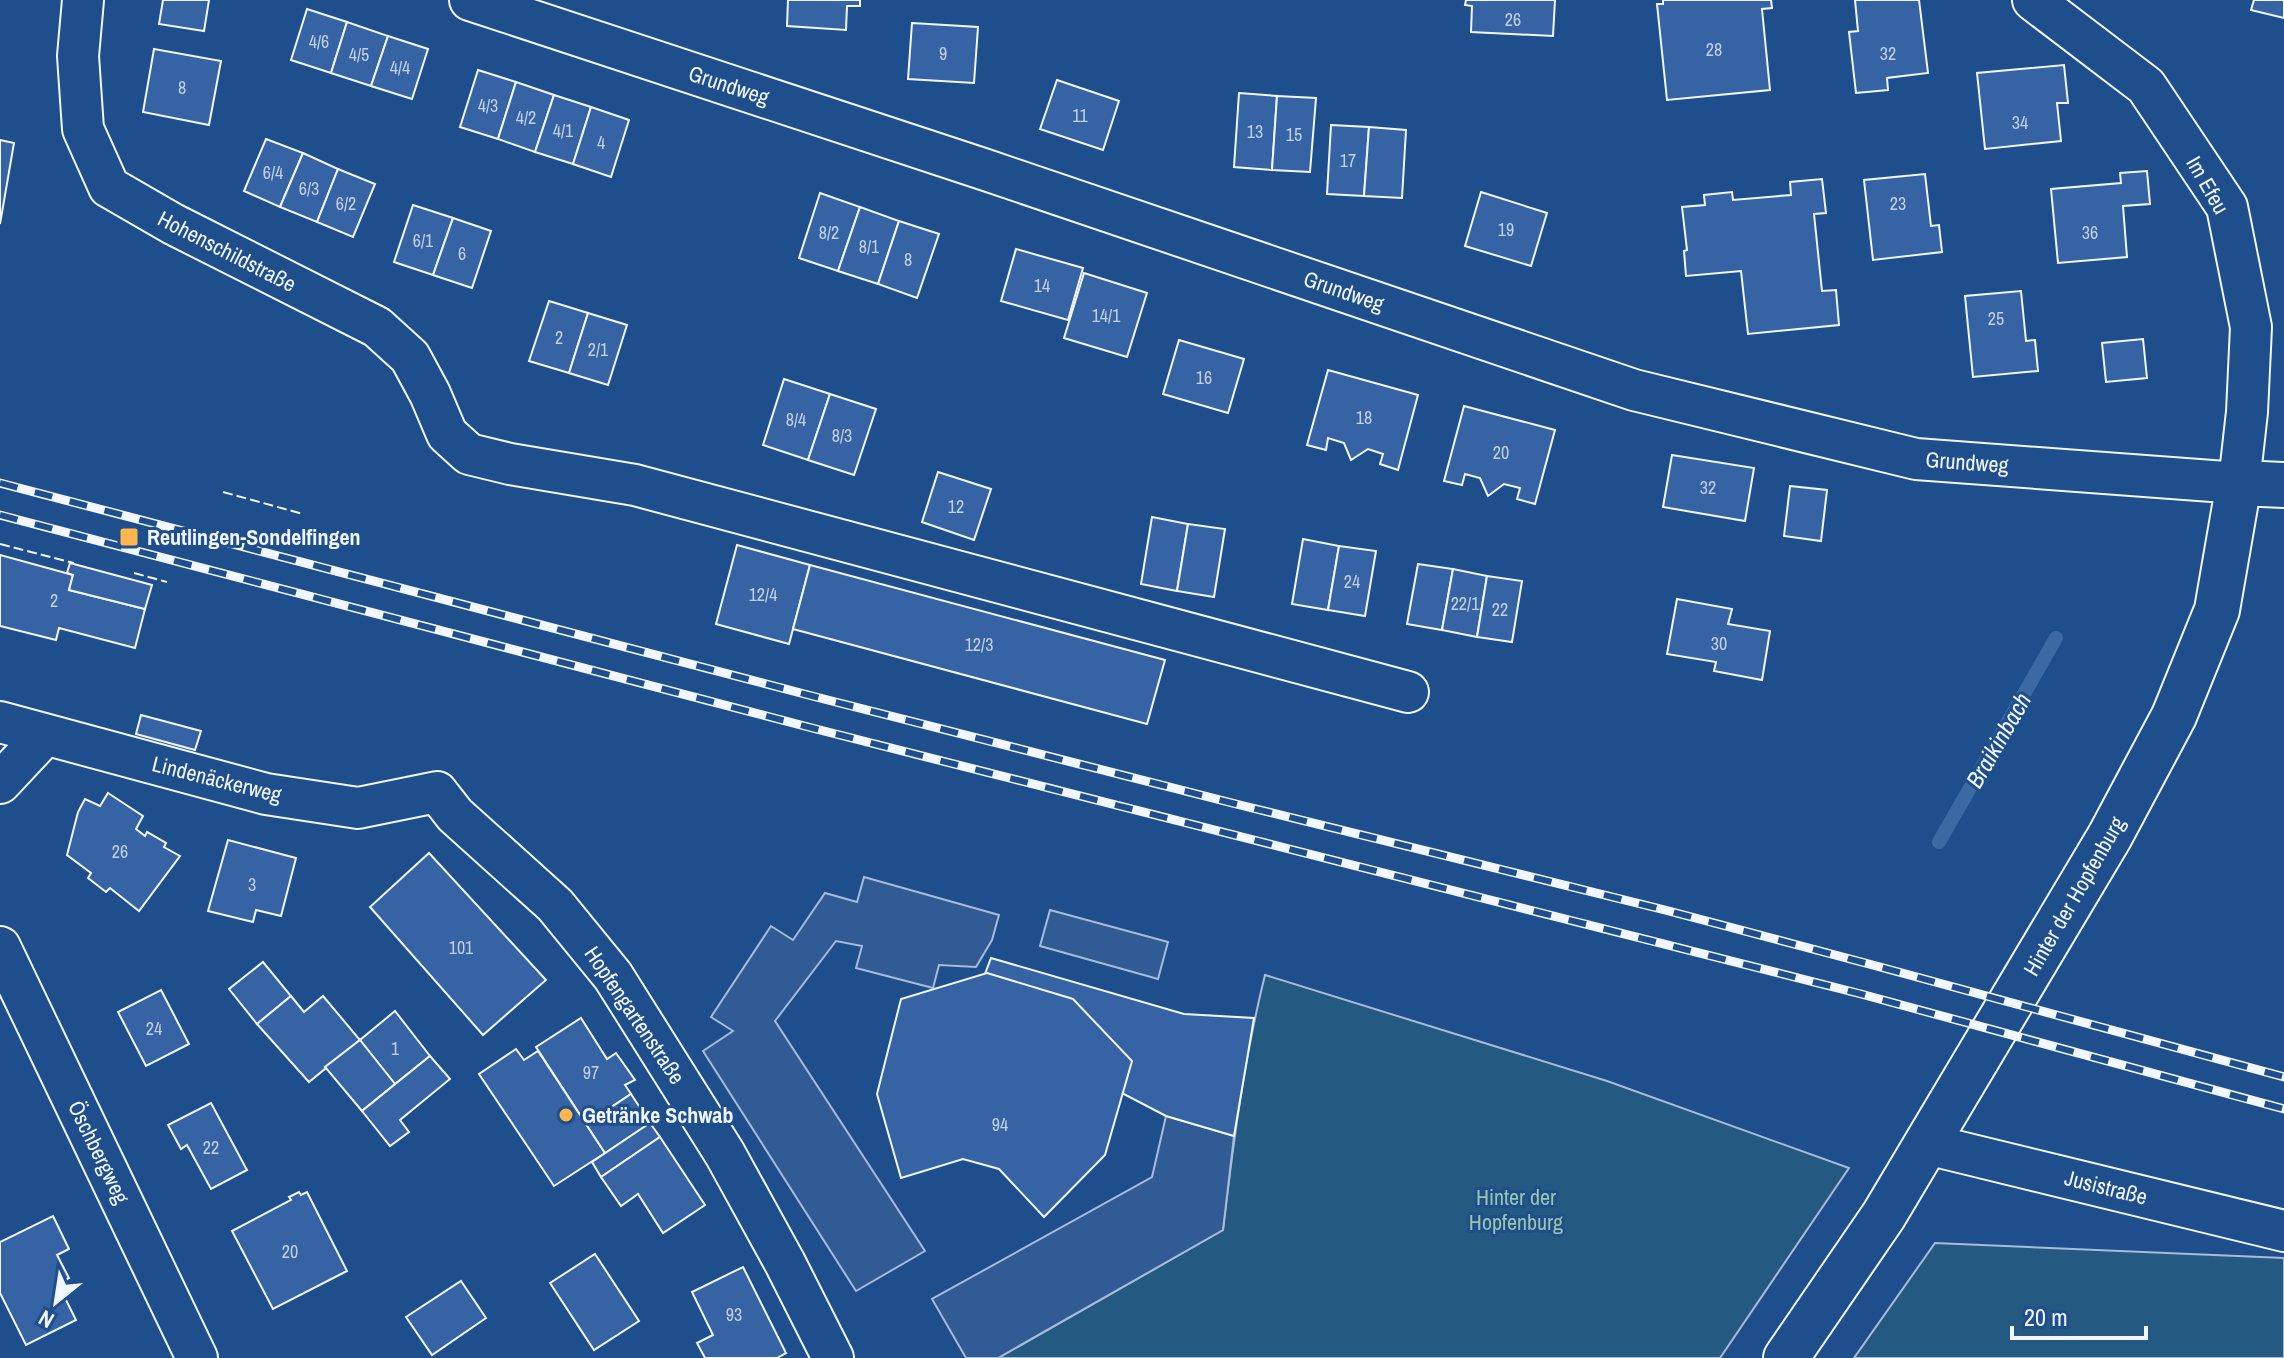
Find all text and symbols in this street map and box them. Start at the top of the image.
house number: 26 [1505,7,1521,32]
house number: 4/6 [309,29,329,54]
house number: 28 [1706,37,1722,62]
house number: 9 [939,41,947,66]
house number: 32 [1880,41,1896,66]
house number: 4/5 [349,42,369,67]
house number: 4/4 [390,55,410,80]
street label: Grundweg [685,58,773,112]
house number: 8 [178,75,186,100]
house number: 4/3 [478,93,498,118]
house number: 11 [1072,103,1088,128]
house number: 4/2 [516,105,536,130]
house number: 34 [2012,110,2028,135]
house number: 4/1 [553,118,574,143]
house number: 13 [1247,119,1263,144]
house number: 15 [1286,122,1302,147]
house number: 4 [597,130,605,155]
house number: 17 [1340,148,1356,173]
street label: Im Efeu [2179,151,2237,219]
house number: 6/4 [263,160,283,185]
house number: 6/3 [299,176,319,201]
house number: 6/2 [336,191,356,216]
house number: 23 [1890,191,1906,216]
street label: Hohenschildstraße [153,203,301,299]
house number: 19 [1498,217,1514,242]
house number: 8/2 [819,220,839,245]
house number: 36 [2082,220,2098,245]
house number: 6/1 [413,228,434,253]
house number: 8/1 [859,234,880,259]
house number: 6 [458,241,466,266]
house number: 8 [904,247,912,272]
street label: Grundweg [1300,263,1388,319]
house number: 14 [1034,273,1050,298]
house number: 14/1 [1092,303,1121,328]
house number: 25 [1988,306,2004,331]
house number: 2 [555,325,563,350]
house number: 2/1 [588,337,609,362]
house number: 16 [1196,365,1212,390]
house number: 18 [1356,405,1372,430]
house number: 8/4 [786,407,806,432]
house number: 8/3 [832,423,852,448]
house number: 20 [1493,440,1509,465]
street label: Grundweg [1924,444,2010,480]
house number: 32 [1700,475,1716,500]
house number: 12 [948,494,964,519]
place label: Reutlingen-Sondelfingen [147,522,361,552]
marker: Reutlingen-Sondelfingen [118,526,140,548]
house number: 24 [1344,569,1360,594]
house number: 12/4 [749,582,777,607]
house number: 2 [50,588,58,613]
house number: 22/1 [1451,591,1480,616]
house number: 22 [1492,597,1508,622]
house number: 30 [1711,631,1727,656]
house number: 12/3 [965,632,993,657]
water label: Braikinbach [1958,687,2038,793]
street label: Lindenäckerweg [149,748,285,810]
street label: Hinter der Hopfenburg [2016,811,2132,981]
house number: 26 [112,839,128,864]
house number: 3 [248,872,256,897]
house number: 101 [449,935,474,960]
street label: Hopfengartenstraße [578,940,692,1090]
house number: 24 [146,1016,162,1041]
house number: 1 [391,1036,400,1061]
house number: 97 [583,1060,599,1085]
street label: Öschbergweg [61,1095,137,1209]
place label: Getränke Schwab [582,1100,733,1130]
marker: Getränke Schwab [557,1106,575,1124]
house number: 94 [992,1112,1008,1137]
house number: 22 [203,1135,219,1160]
street label: Jusistraße [2062,1162,2150,1212]
park label: Hinter der Hopfenburg [1469,1182,1563,1237]
house number: 20 [282,1239,298,1264]
north arrow [16,1262,96,1342]
scale bar [2012,1290,2146,1340]
text: 20 m [2024,1301,2068,1333]
house number: 93 [726,1302,742,1327]
text: N [33,1303,59,1336]

